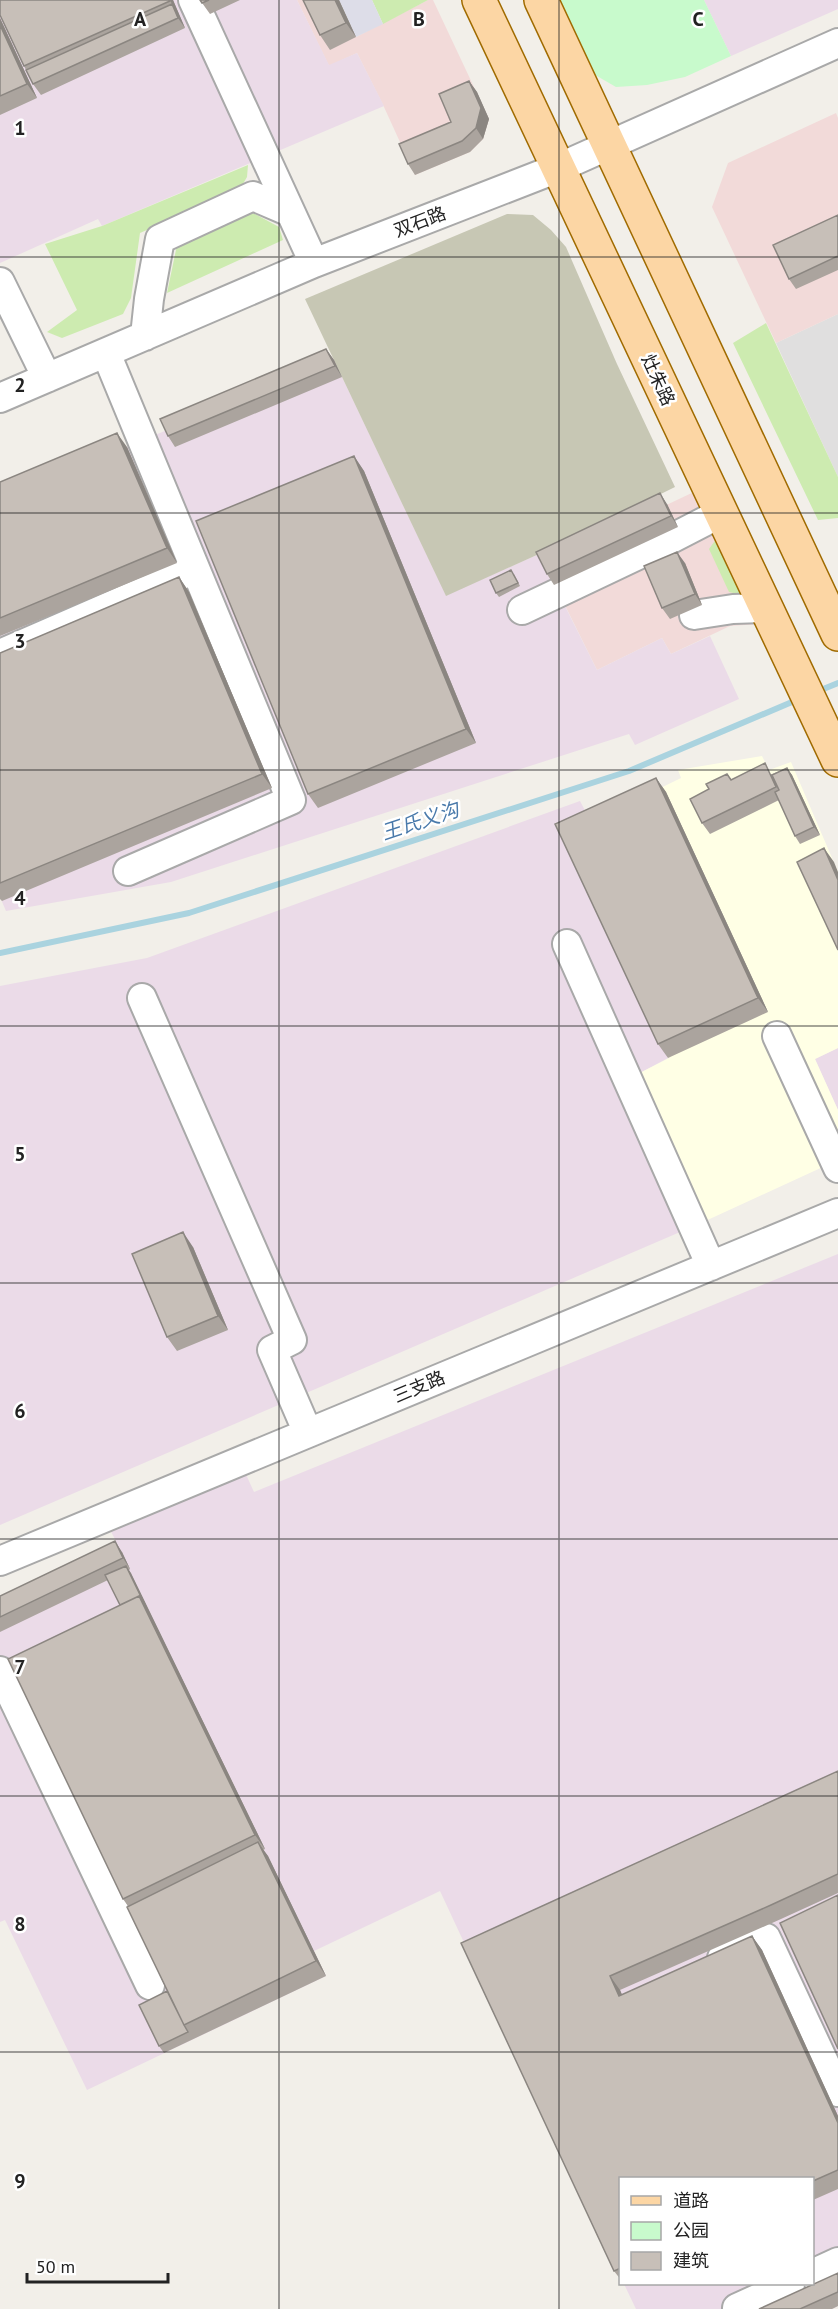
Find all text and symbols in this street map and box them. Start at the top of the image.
text: A [134,6,147,32]
text: B [413,6,425,32]
text: C [692,6,704,32]
text: 1 [14,115,26,141]
street label: 双石路 [390,201,449,242]
street label: 灶朱路 [637,350,680,409]
text: 2 [14,372,26,398]
text: 3 [14,628,26,654]
water label: 王氏义沟 [378,796,464,846]
text: 4 [14,885,26,911]
text: 5 [14,1141,26,1167]
street label: 三支路 [389,1365,448,1408]
text: 6 [14,1398,26,1424]
text: 7 [14,1654,26,1680]
text: 8 [14,1911,26,1937]
text: 9 [14,2168,26,2194]
legend [619,2177,814,2285]
text: 道路 [673,2189,709,2212]
text: 公园 [673,2219,709,2242]
scale bar [27,2246,168,2284]
text: 建筑 [673,2249,709,2272]
text: 50 m [36,2255,75,2278]

